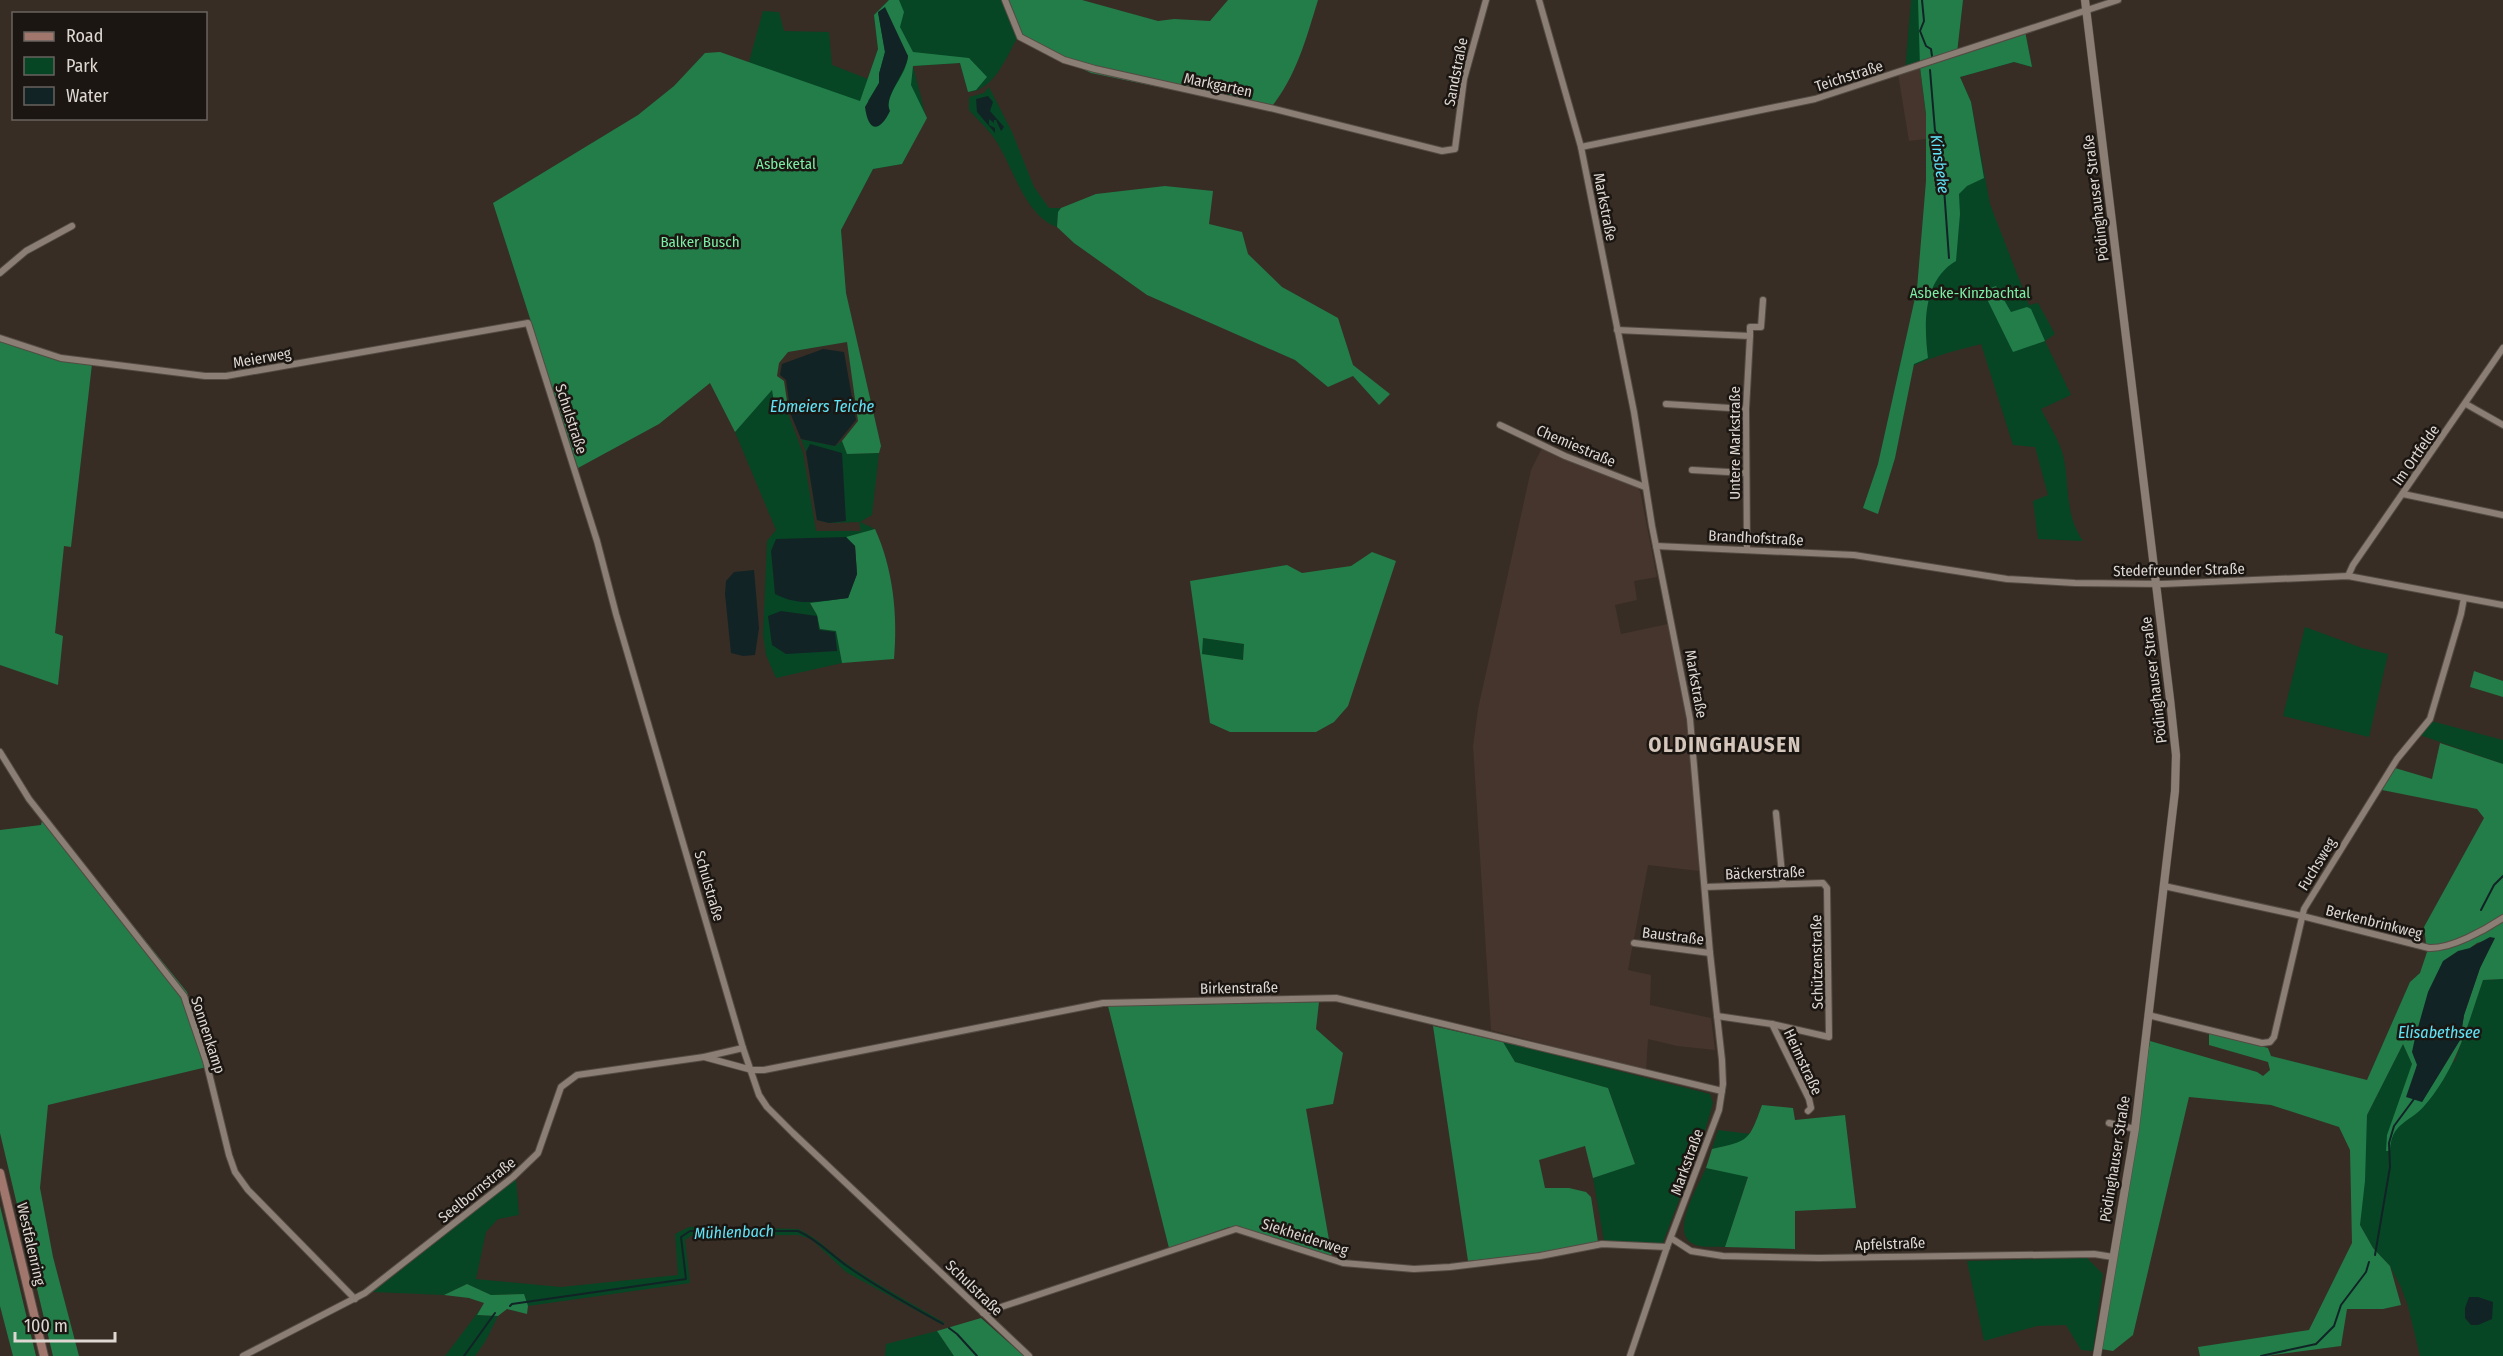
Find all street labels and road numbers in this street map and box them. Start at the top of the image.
street label: Sandstraße [1441,36,1471,108]
street label: Teichstraße [1813,57,1885,95]
street label: Markgarten [1182,69,1254,101]
street label: Pödinghauser Straße [2079,134,2113,262]
street label: Markstraße [1590,171,1620,243]
street label: Meierweg [231,344,293,372]
street label: Schulstraße [551,382,591,456]
street label: Untere Markstraße [1726,386,1744,500]
street label: Chemiestraße [1534,421,1618,471]
street label: Im Ortfelde [2389,421,2443,489]
street label: Brandhofstraße [1708,527,1804,549]
street label: Stedefreunder Straße [2113,560,2245,580]
street label: Pödinghauser Straße [2137,616,2171,744]
street label: Markstraße [1681,648,1711,720]
street label: Fuchsweg [2294,834,2340,894]
street label: Schulstraße [690,849,728,923]
street label: Bäckerstraße [1725,863,1805,883]
street label: Berkenbrinkweg [2324,901,2424,943]
street label: Schützenstraße [1807,915,1827,1009]
street label: Baustraße [1641,923,1705,949]
street label: Birkenstraße [1200,978,1278,998]
street label: Sonnenkamp [187,994,229,1076]
street label: Heimstraße [1780,1026,1826,1098]
street label: Pödinghauser Straße [2096,1095,2134,1223]
street label: Markstraße [1667,1126,1707,1198]
street label: Seelbornstraße [435,1153,519,1227]
street label: Westfalenring [13,1201,49,1287]
street label: Siekheiderweg [1260,1215,1350,1259]
street label: Apfelstraße [1854,1234,1926,1254]
street label: Schulstraße [942,1256,1006,1320]

